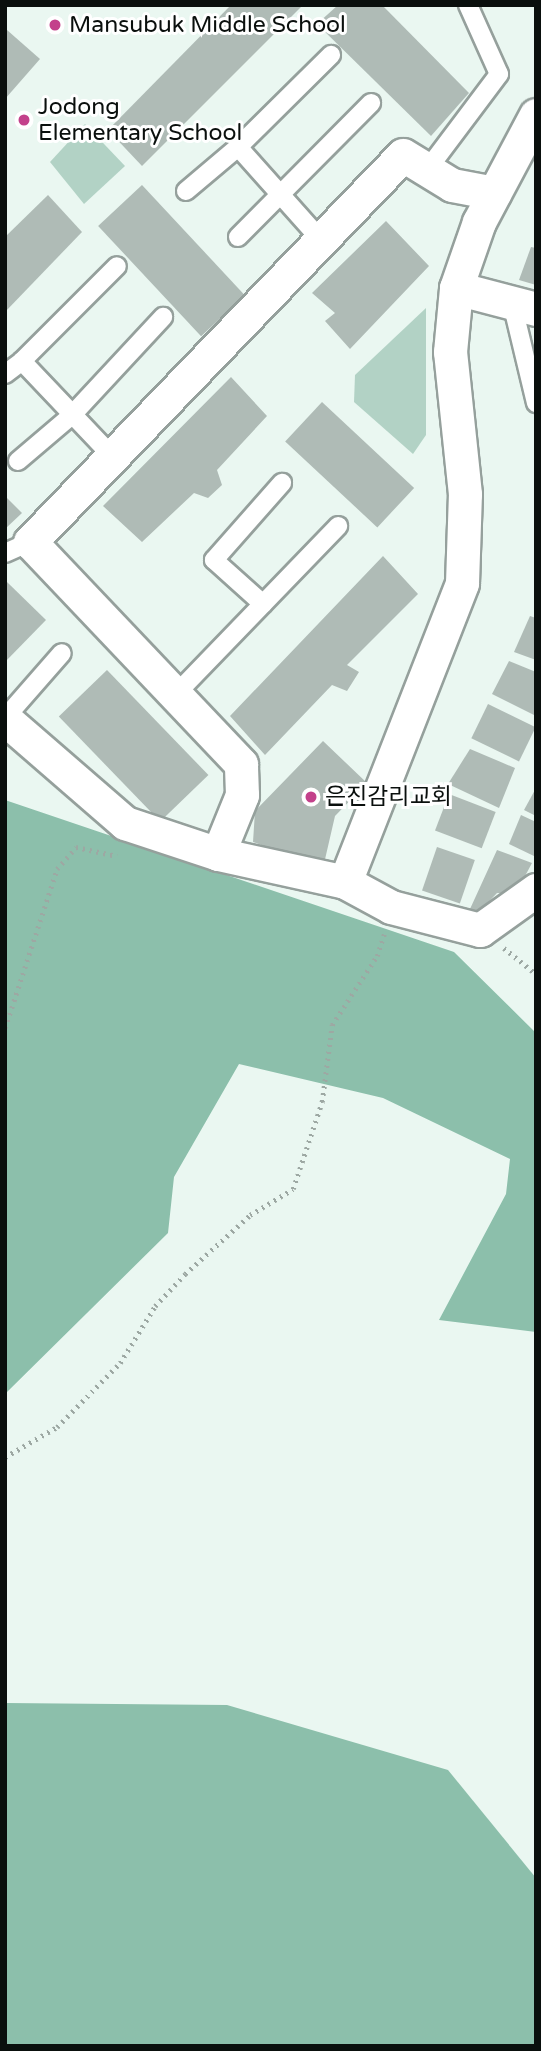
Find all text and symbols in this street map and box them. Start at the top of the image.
place label: Mansubuk Middle School [69,11,346,39]
marker: Mansubuk Middle School [47,17,63,33]
place label: Jodong Elementary School [38,93,242,147]
marker: Jodong Elementary School [16,112,32,128]
place label: 은진감리교회 [325,783,452,811]
marker: 은진감리교회 [303,789,319,805]

